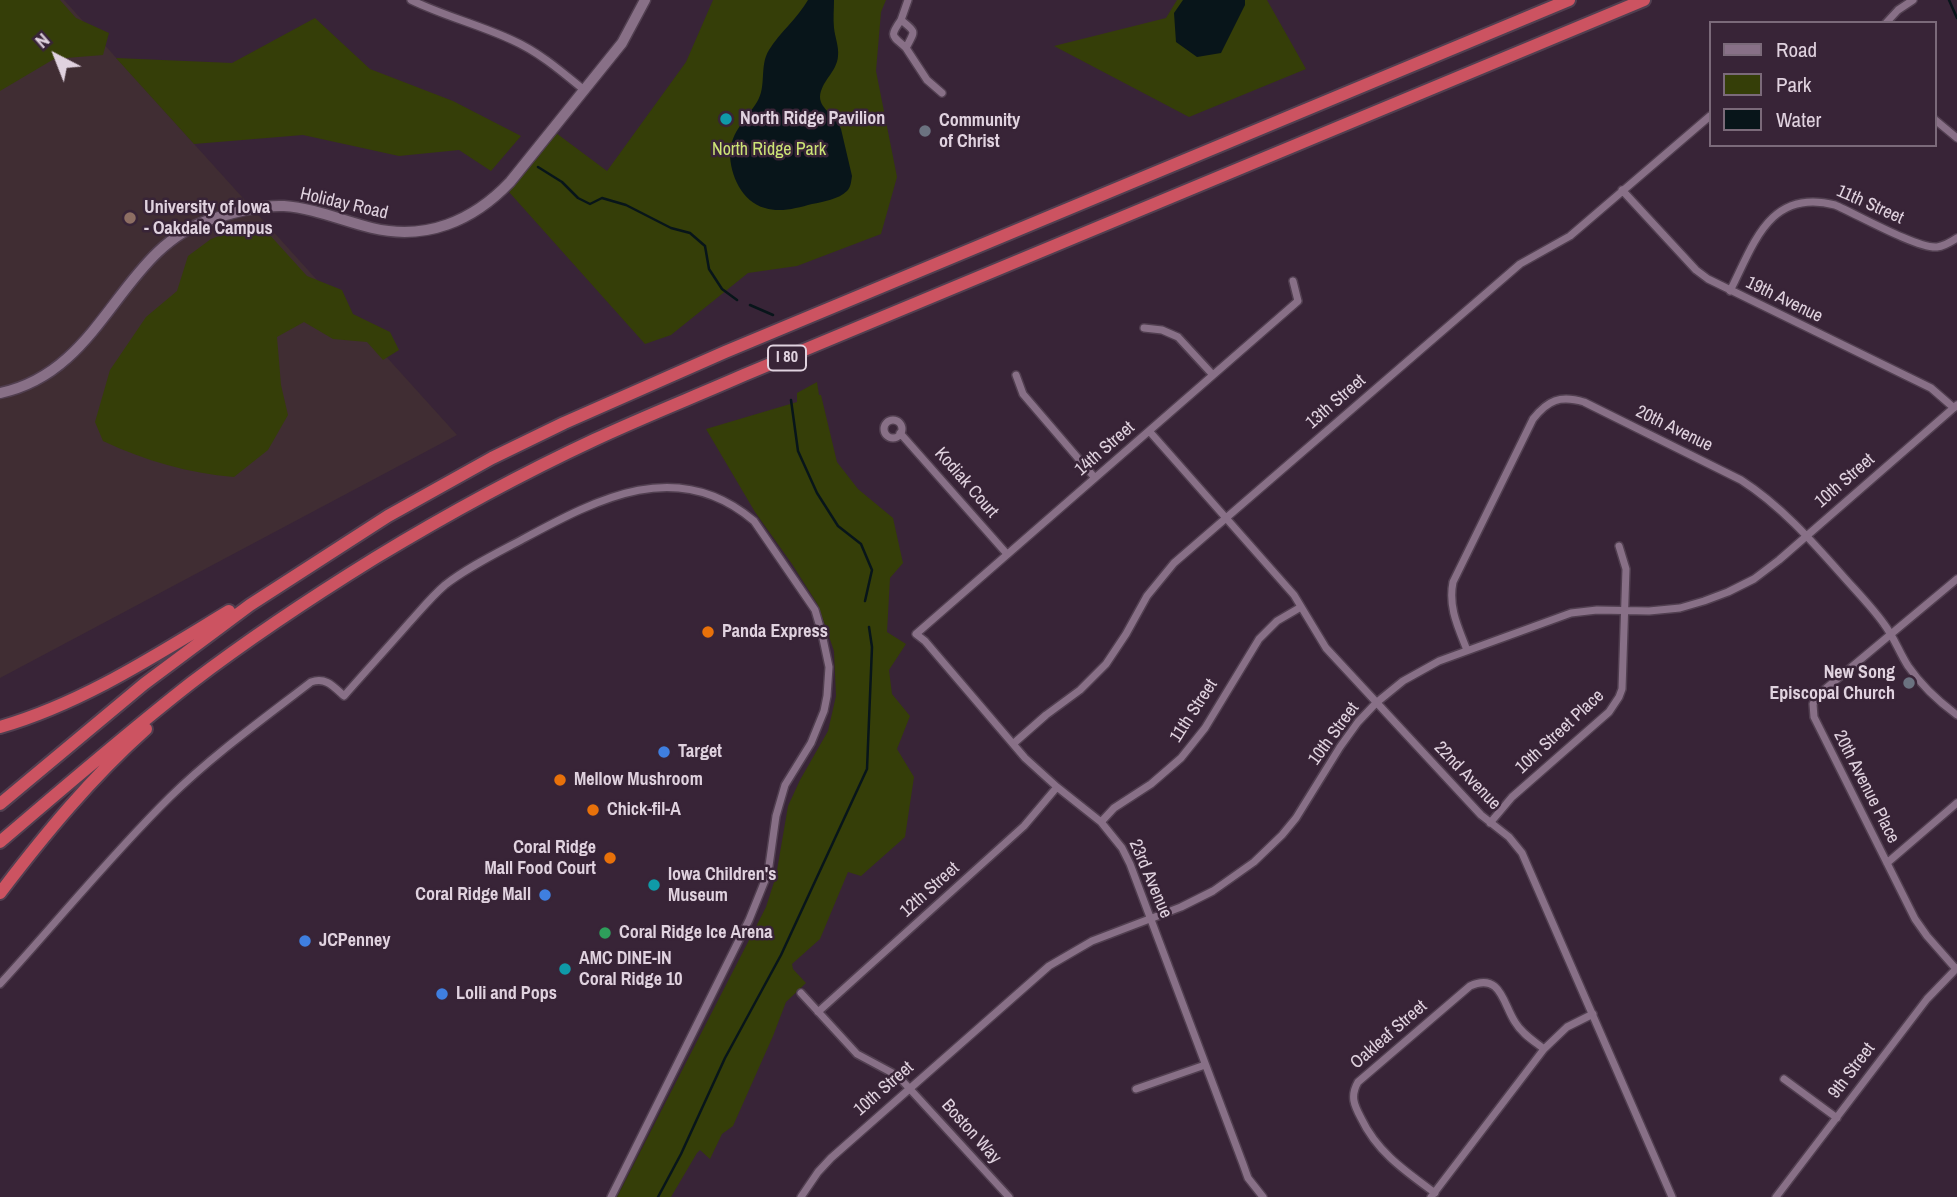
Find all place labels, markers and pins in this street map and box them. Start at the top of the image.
place label: North Ridge Pavilion [740,108,885,130]
place label: Community of Christ [939,110,1020,152]
marker: North Ridge Pavilion [718,111,734,127]
marker: Community of Christ [917,123,933,139]
place label: University of Iowa - Oakdale Campus [144,197,273,240]
marker: University of Iowa - Oakdale Campus [122,210,138,226]
place label: Panda Express [722,621,828,643]
marker: Panda Express [700,624,716,640]
place label: New Song Episcopal Church [1770,662,1895,704]
marker: New Song Episcopal Church [1901,675,1917,691]
place label: Target [678,741,722,763]
marker: Target [656,744,672,760]
place label: Mellow Mushroom [574,769,703,791]
marker: Mellow Mushroom [552,772,568,788]
place label: Chick-fil-A [607,799,681,821]
marker: Chick-fil-A [585,802,601,818]
place label: Coral Ridge Mall Food Court [484,837,596,880]
marker: Coral Ridge Mall Food Court [602,850,618,866]
place label: Iowa Children's Museum [668,864,777,906]
marker: Iowa Children's Museum [646,877,662,893]
place label: Coral Ridge Mall [415,884,531,906]
marker: Coral Ridge Mall [537,887,553,903]
place label: Coral Ridge Ice Arena [619,922,772,944]
marker: Coral Ridge Ice Arena [597,925,613,941]
place label: JCPenney [319,930,390,952]
marker: JCPenney [297,933,313,949]
place label: AMC DINE-IN Coral Ridge 10 [579,948,682,990]
marker: AMC DINE-IN Coral Ridge 10 [557,961,573,977]
place label: Lolli and Pops [456,983,557,1005]
marker: Lolli and Pops [434,986,450,1002]

